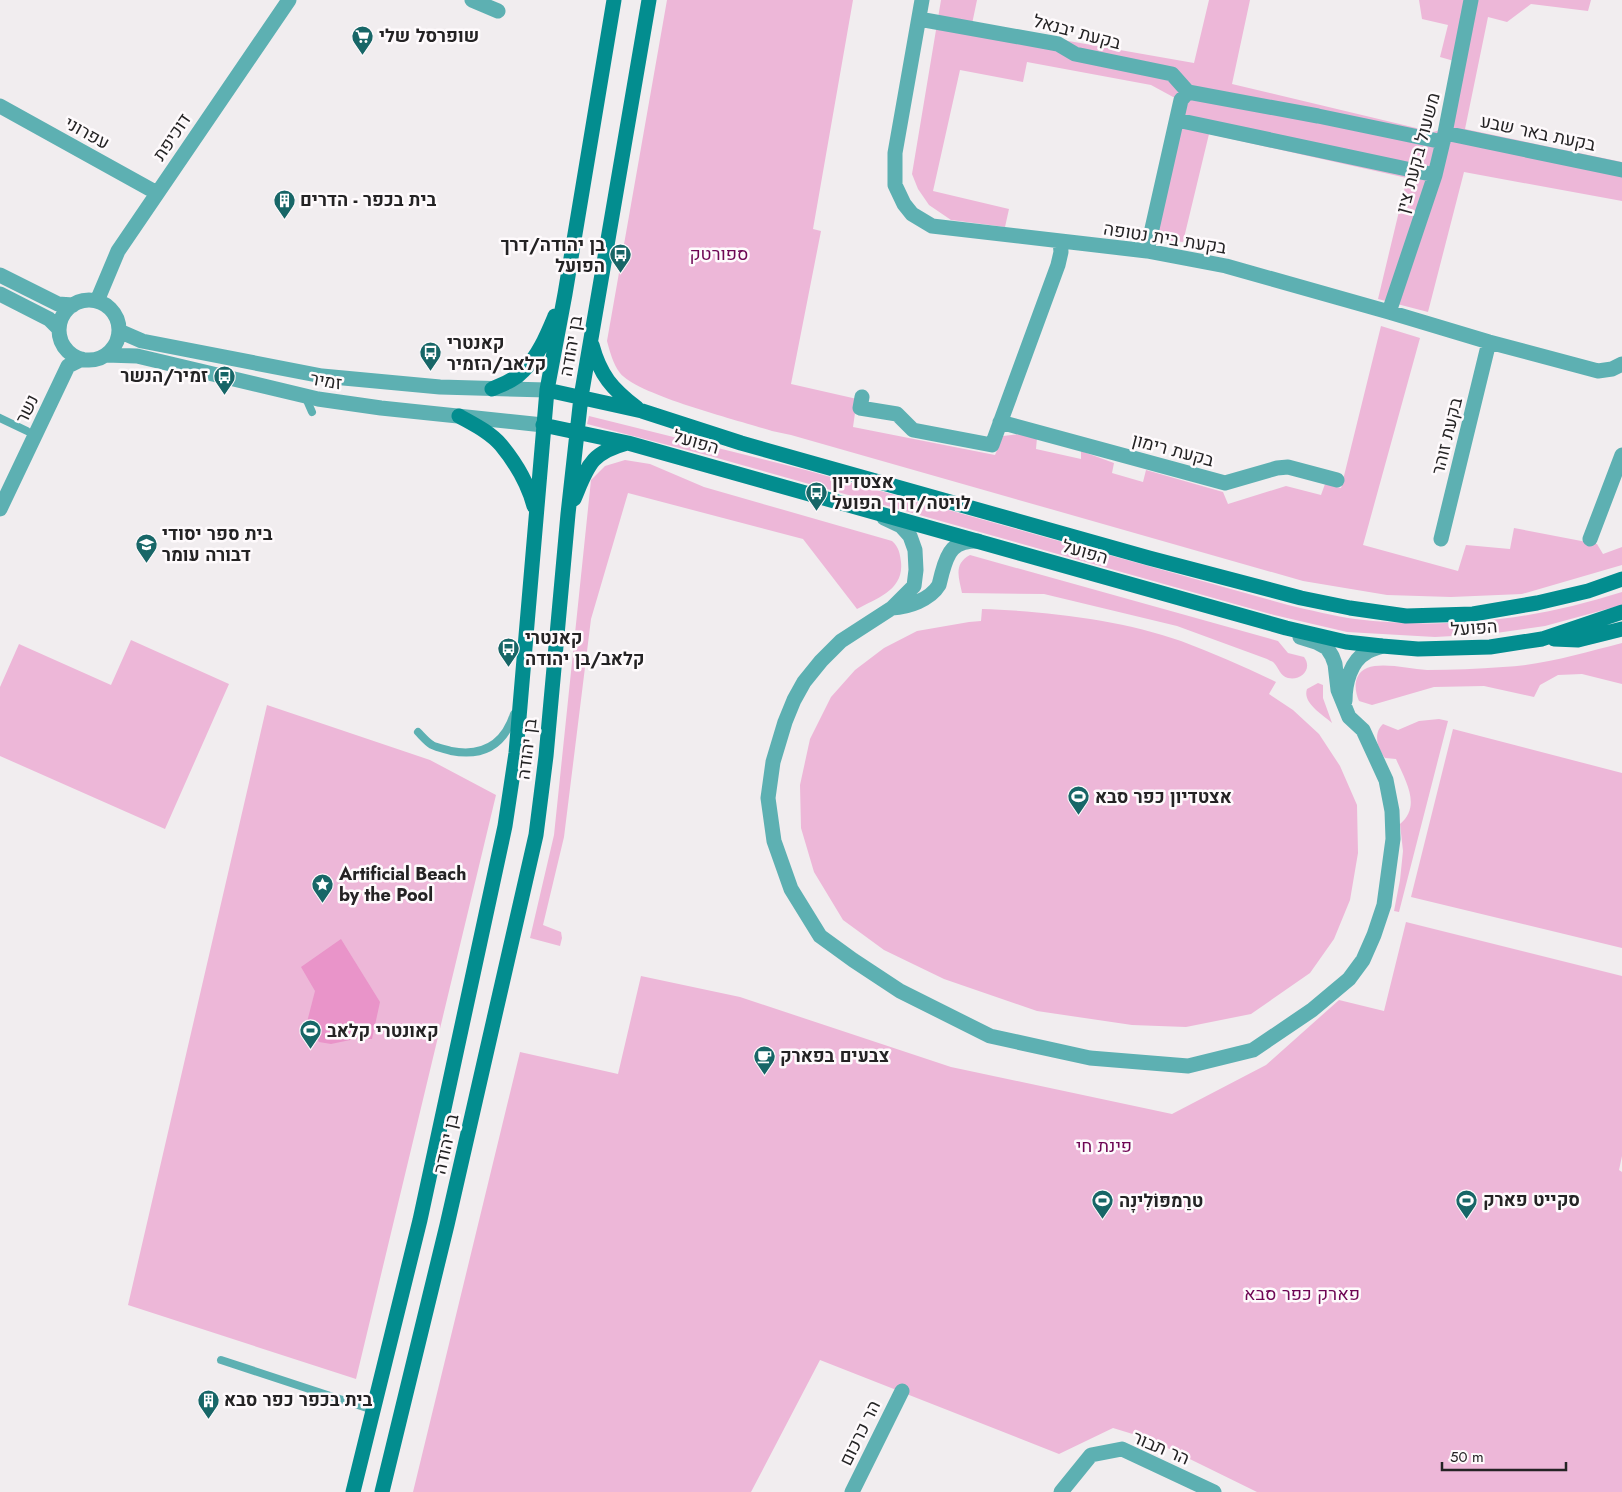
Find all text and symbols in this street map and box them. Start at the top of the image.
street label: בקעת יבנאל [1030,8,1124,56]
place label: שופרסל שלי [379,23,479,49]
supermarket icon: שופרסל שלי [351,24,375,55]
street label: משעול בקעת צין [1389,90,1447,216]
street label: דוכיפת [147,108,197,166]
street label: בקעת באר שבע [1478,108,1599,158]
street label: עפרוני [60,110,114,156]
place label: בית בכפר - הדרים [300,187,437,213]
building icon: בית בכפר - הדרים [272,188,296,219]
street label: בקעת בית נטופה [1102,215,1229,261]
place label: בן יהודה/דרך הפועל [500,232,605,279]
park label: ספורטק [689,241,749,267]
bus stop icon: בן יהודה/דרך הפועל [609,243,633,274]
street label: בן יהודה [553,313,589,378]
place label: קאנטרי קלאב/הזמיר [447,330,546,377]
bus stop icon: קאנטרי קלאב/הזמיר [419,341,443,372]
place label: זמיר/הנשר [120,363,208,389]
bus stop icon: זמיר/הנשר [212,364,236,395]
street label: זמיר [308,365,344,397]
street label: נשר [9,390,45,428]
street label: בקעת זוהר [1425,394,1469,477]
street label: הפועל [670,423,722,461]
street label: בקעת רימון [1129,427,1217,474]
place label: אצטדיון לויטה/דרך הפועל [832,469,971,516]
bus stop icon: אצטדיון לויטה/דרך הפועל [804,480,828,511]
place label: בית ספר יסודי דבורה עומר [162,521,273,568]
school or university icon: בית ספר יסודי דבורה עומר [134,532,158,563]
street label: הפועל [1059,533,1111,571]
street label: הפועל [1450,613,1498,643]
place label: קאנטרי קלאב/בן יהודה [525,625,644,672]
bus stop icon: קאנטרי קלאב/בן יהודה [497,636,521,667]
street label: בן יהודה [510,716,544,781]
place label: אצטדיון כפר סבא [1095,784,1232,810]
sports icon: אצטדיון כפר סבא [1067,785,1091,816]
place label: Artificial Beach by the Pool [338,861,466,908]
place icon: Artificial Beach by the Pool [311,872,335,903]
place label: קאונטרי קלאב [327,1018,439,1044]
sports icon: קאונטרי קלאב [299,1019,323,1050]
place label: צבעים בפארק [780,1043,890,1069]
cafe icon: צבעים בפארק [752,1044,776,1075]
street label: בן יהודה [426,1111,466,1177]
park label: פינת חי [1076,1133,1132,1159]
place label: סקייט פארק [1483,1187,1580,1213]
place label: טרַמפּוֹלִינָה [1119,1188,1203,1214]
sports icon: סקייט פארק [1455,1188,1479,1219]
sports icon: טרַמפּוֹלִינָה [1091,1189,1115,1220]
park label: פארק כפר סבא [1244,1281,1360,1307]
place label: בית בכפר כפר סבא [224,1387,373,1413]
building icon: בית בכפר כפר סבא [196,1388,220,1419]
street label: הר כרכום [833,1396,887,1470]
street label: הר תבור [1128,1424,1194,1472]
scale bar [1442,1440,1566,1472]
text: 50 m [1450,1446,1484,1468]

